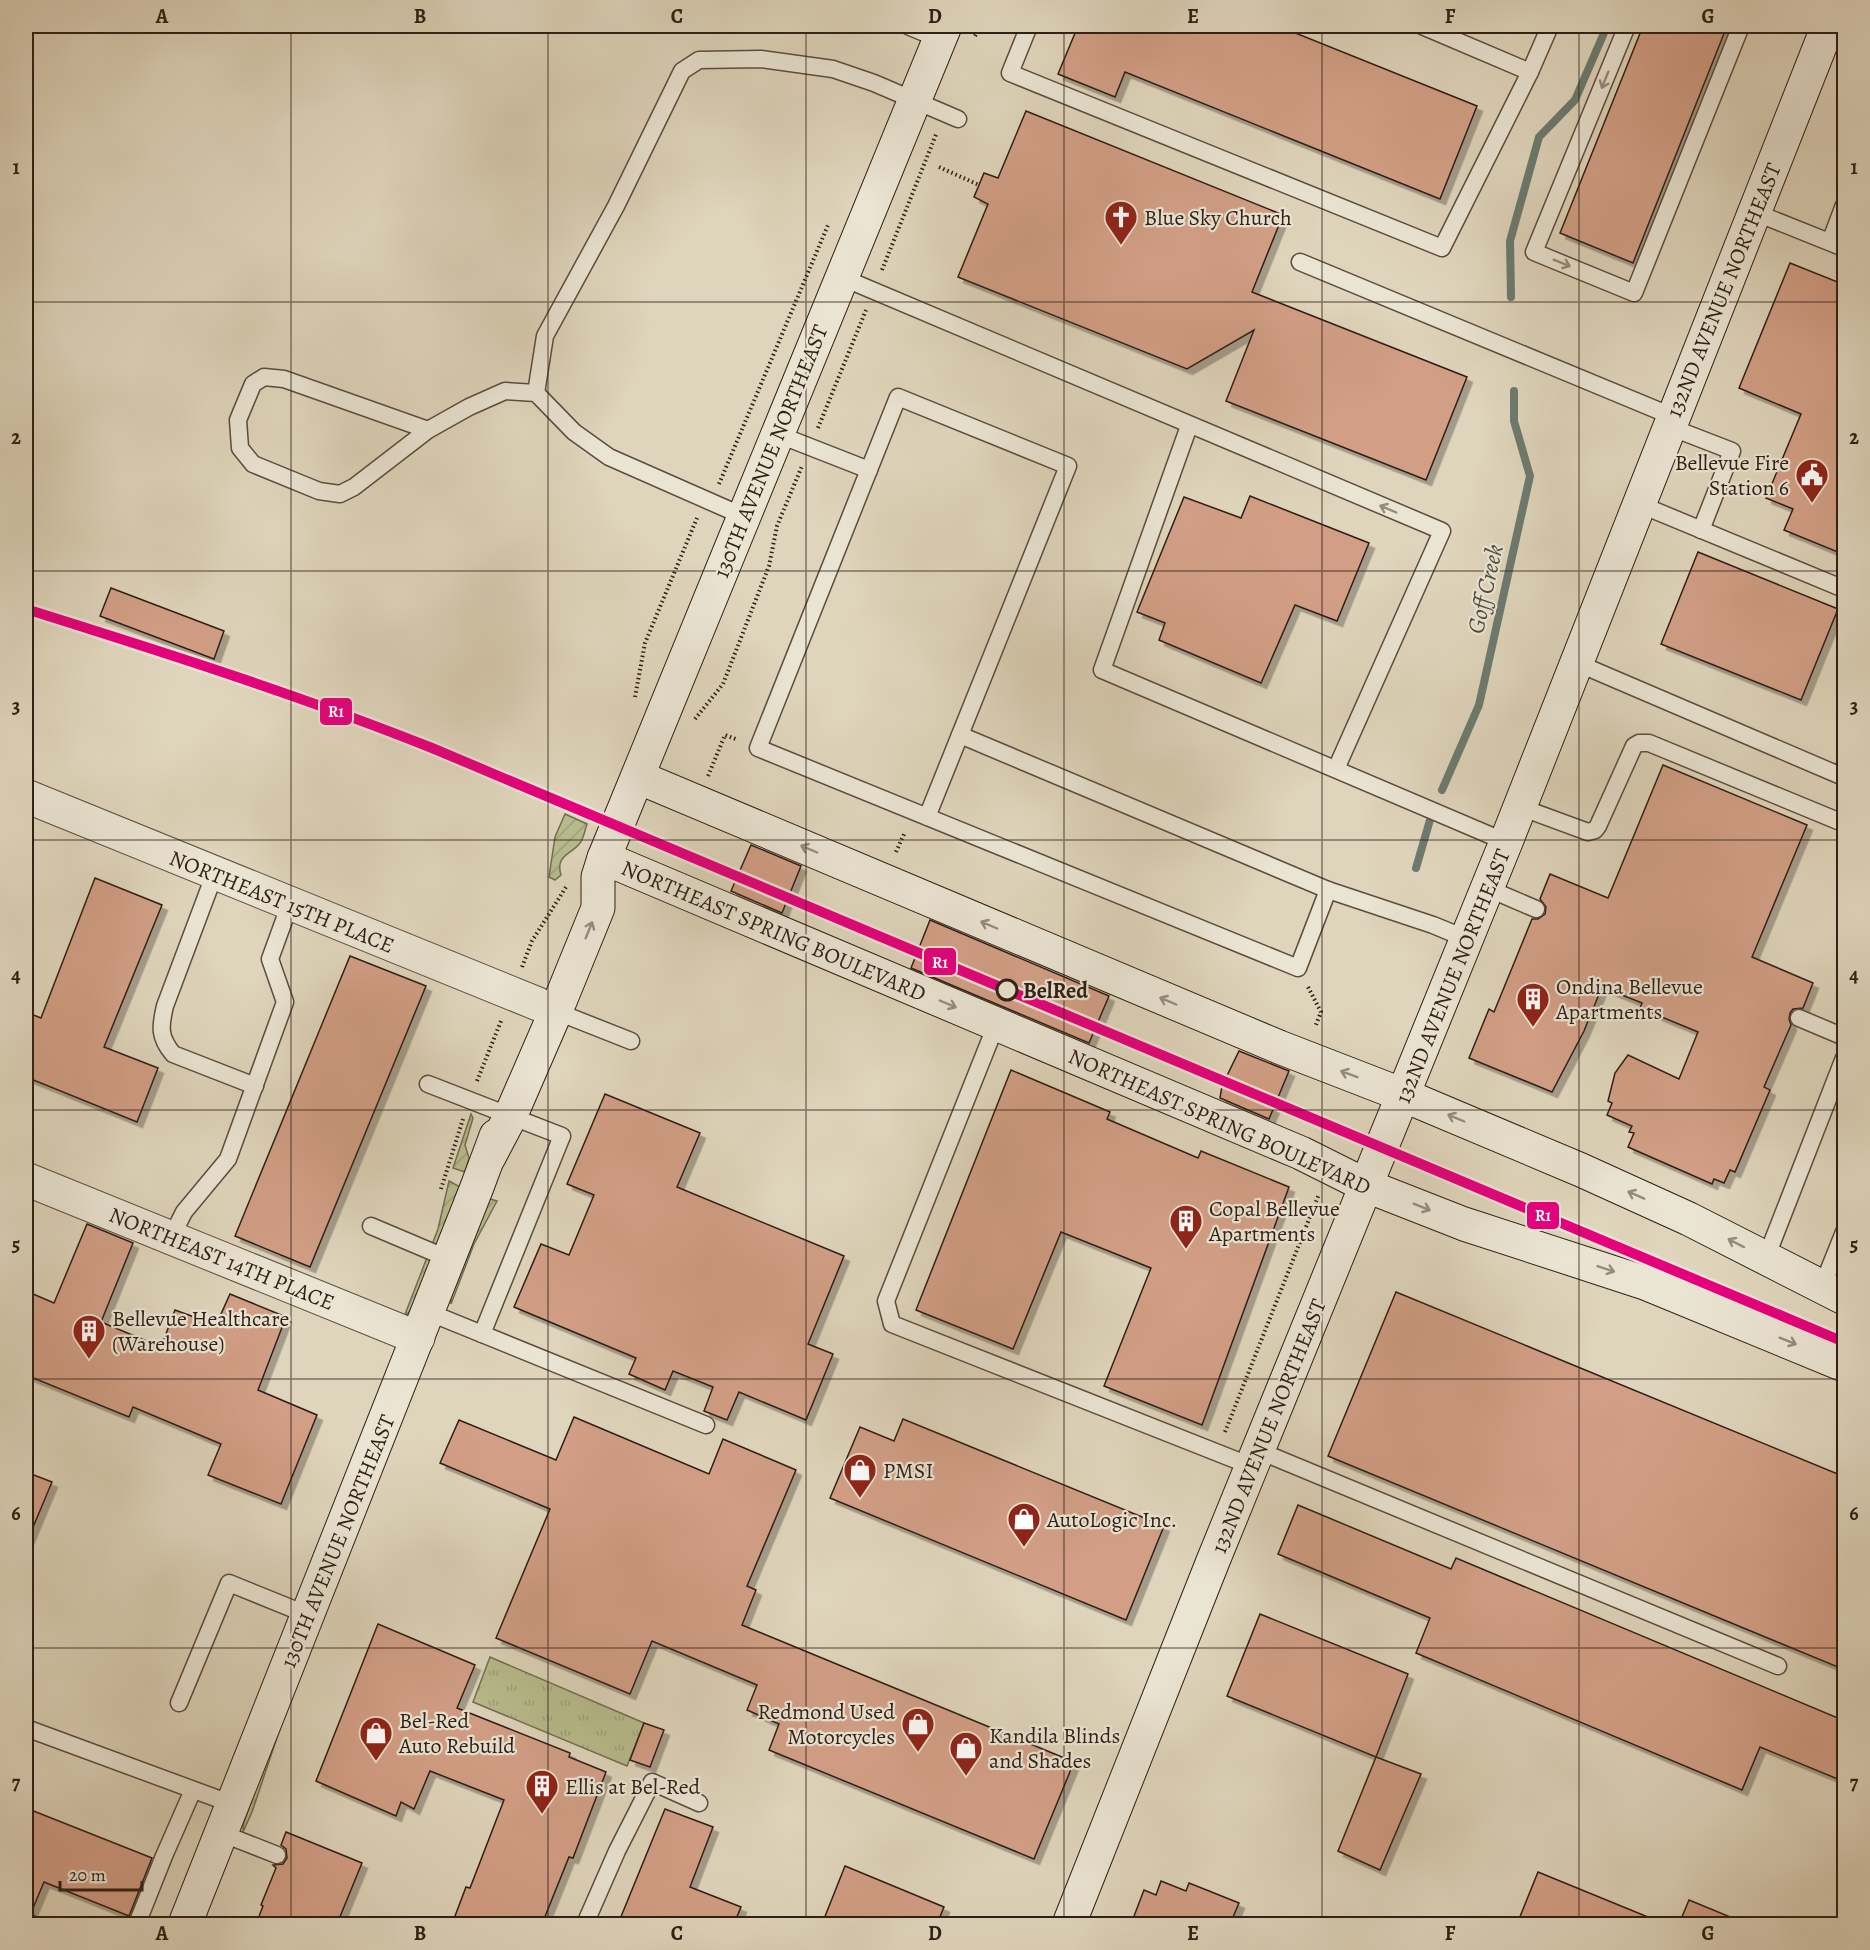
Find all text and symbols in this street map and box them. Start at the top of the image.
text: A [155,3,169,30]
text: B [414,3,426,30]
text: C [671,3,683,30]
text: D [928,3,942,30]
text: E [1187,3,1199,30]
text: F [1445,3,1456,30]
text: G [1701,3,1715,30]
one-way arrow [1599,70,1610,88]
text: 1 [12,154,20,181]
text: 1 [1850,154,1858,181]
street label: 132ND AVENUE NORTHEAST [1659,159,1789,422]
church icon: Blue Sky Church [1103,199,1139,246]
place label: Blue Sky Church [1144,203,1292,233]
one-way arrow [1552,258,1570,269]
street label: 130TH AVENUE NORTHEAST [706,320,835,582]
text: 2 [11,424,21,451]
text: 2 [1849,424,1859,451]
place label: Bellevue Fire Station 6 [1675,448,1789,503]
public building icon: Bellevue Fire Station 6 [1794,457,1830,504]
one-way arrow [1380,502,1398,514]
water label: Goff Creek [1459,541,1511,637]
text: 3 [12,693,20,720]
text: 3 [1850,693,1858,720]
line badge: R1 [319,697,353,726]
text: R1 [328,701,344,723]
street label: NORTHEAST 15TH PLACE [165,843,399,961]
one-way arrow [800,843,819,854]
street label: 132ND AVENUE NORTHEAST [1388,845,1518,1108]
street label: NORTHEAST SPRING BOULEVARD [617,853,931,1009]
one-way arrow [980,919,998,930]
one-way arrow [584,921,595,940]
line badge: R1 [923,947,957,976]
text: R1 [932,952,948,974]
text: 4 [11,962,21,989]
text: 4 [1849,962,1859,989]
place label: Ondina Bellevue Apartments [1555,972,1703,1027]
place label: BelRed [1023,976,1088,1006]
marker: BelRed [996,979,1018,1001]
building icon: Ondina Bellevue Apartments [1515,981,1551,1028]
one-way arrow [1160,995,1178,1006]
one-way arrow [938,999,957,1010]
street label: NORTHEAST SPRING BOULEVARD [1064,1041,1376,1202]
one-way arrow [1340,1068,1359,1079]
one-way arrow [1448,1112,1466,1123]
one-way arrow [1627,1189,1645,1200]
place label: Copal Bellevue Apartments [1208,1194,1340,1249]
street label: NORTHEAST 14TH PLACE [104,1200,339,1318]
line badge: R1 [1526,1201,1560,1230]
one-way arrow [1412,1202,1430,1213]
building icon: Copal Bellevue Apartments [1168,1203,1204,1250]
text: R1 [1535,1205,1551,1227]
text: 5 [12,1231,20,1258]
text: 5 [1850,1231,1858,1258]
one-way arrow [1728,1237,1745,1249]
one-way arrow [1596,1264,1615,1275]
street label: 132ND AVENUE NORTHEAST [1204,1295,1334,1558]
place label: Bellevue Healthcare (Warehouse) [112,1304,289,1359]
building icon: Bellevue Healthcare (Warehouse) [71,1313,107,1360]
one-way arrow [1778,1336,1796,1347]
street label: 130TH AVENUE NORTHEAST [273,1410,402,1672]
shop icon: PMSI [842,1452,878,1499]
place label: PMSI [883,1456,933,1486]
text: 6 [11,1500,21,1527]
text: 6 [1849,1500,1859,1527]
shop icon: AutoLogic Inc. [1006,1501,1042,1548]
place label: AutoLogic Inc. [1046,1505,1177,1535]
place label: Redmond Used Motorcycles [758,1697,895,1752]
place label: Bel-Red Auto Rebuild [398,1706,515,1761]
shop icon: Redmond Used Motorcycles [900,1706,936,1753]
shop icon: Bel-Red Auto Rebuild [358,1715,394,1762]
place label: Kandila Blinds and Shades [989,1721,1120,1776]
shop icon: Kandila Blinds and Shades [948,1730,984,1777]
building icon: Ellis at Bel-Red [524,1768,560,1815]
text: 7 [12,1769,21,1796]
text: 7 [1850,1769,1859,1796]
place label: Ellis at Bel-Red [565,1772,700,1802]
scale bar [60,1854,142,1892]
text: 20 m [69,1863,106,1887]
text: A [155,1920,169,1947]
text: B [414,1920,426,1947]
text: C [671,1920,683,1947]
text: D [928,1920,942,1947]
text: E [1187,1920,1199,1947]
text: F [1445,1920,1456,1947]
text: G [1701,1920,1715,1947]

